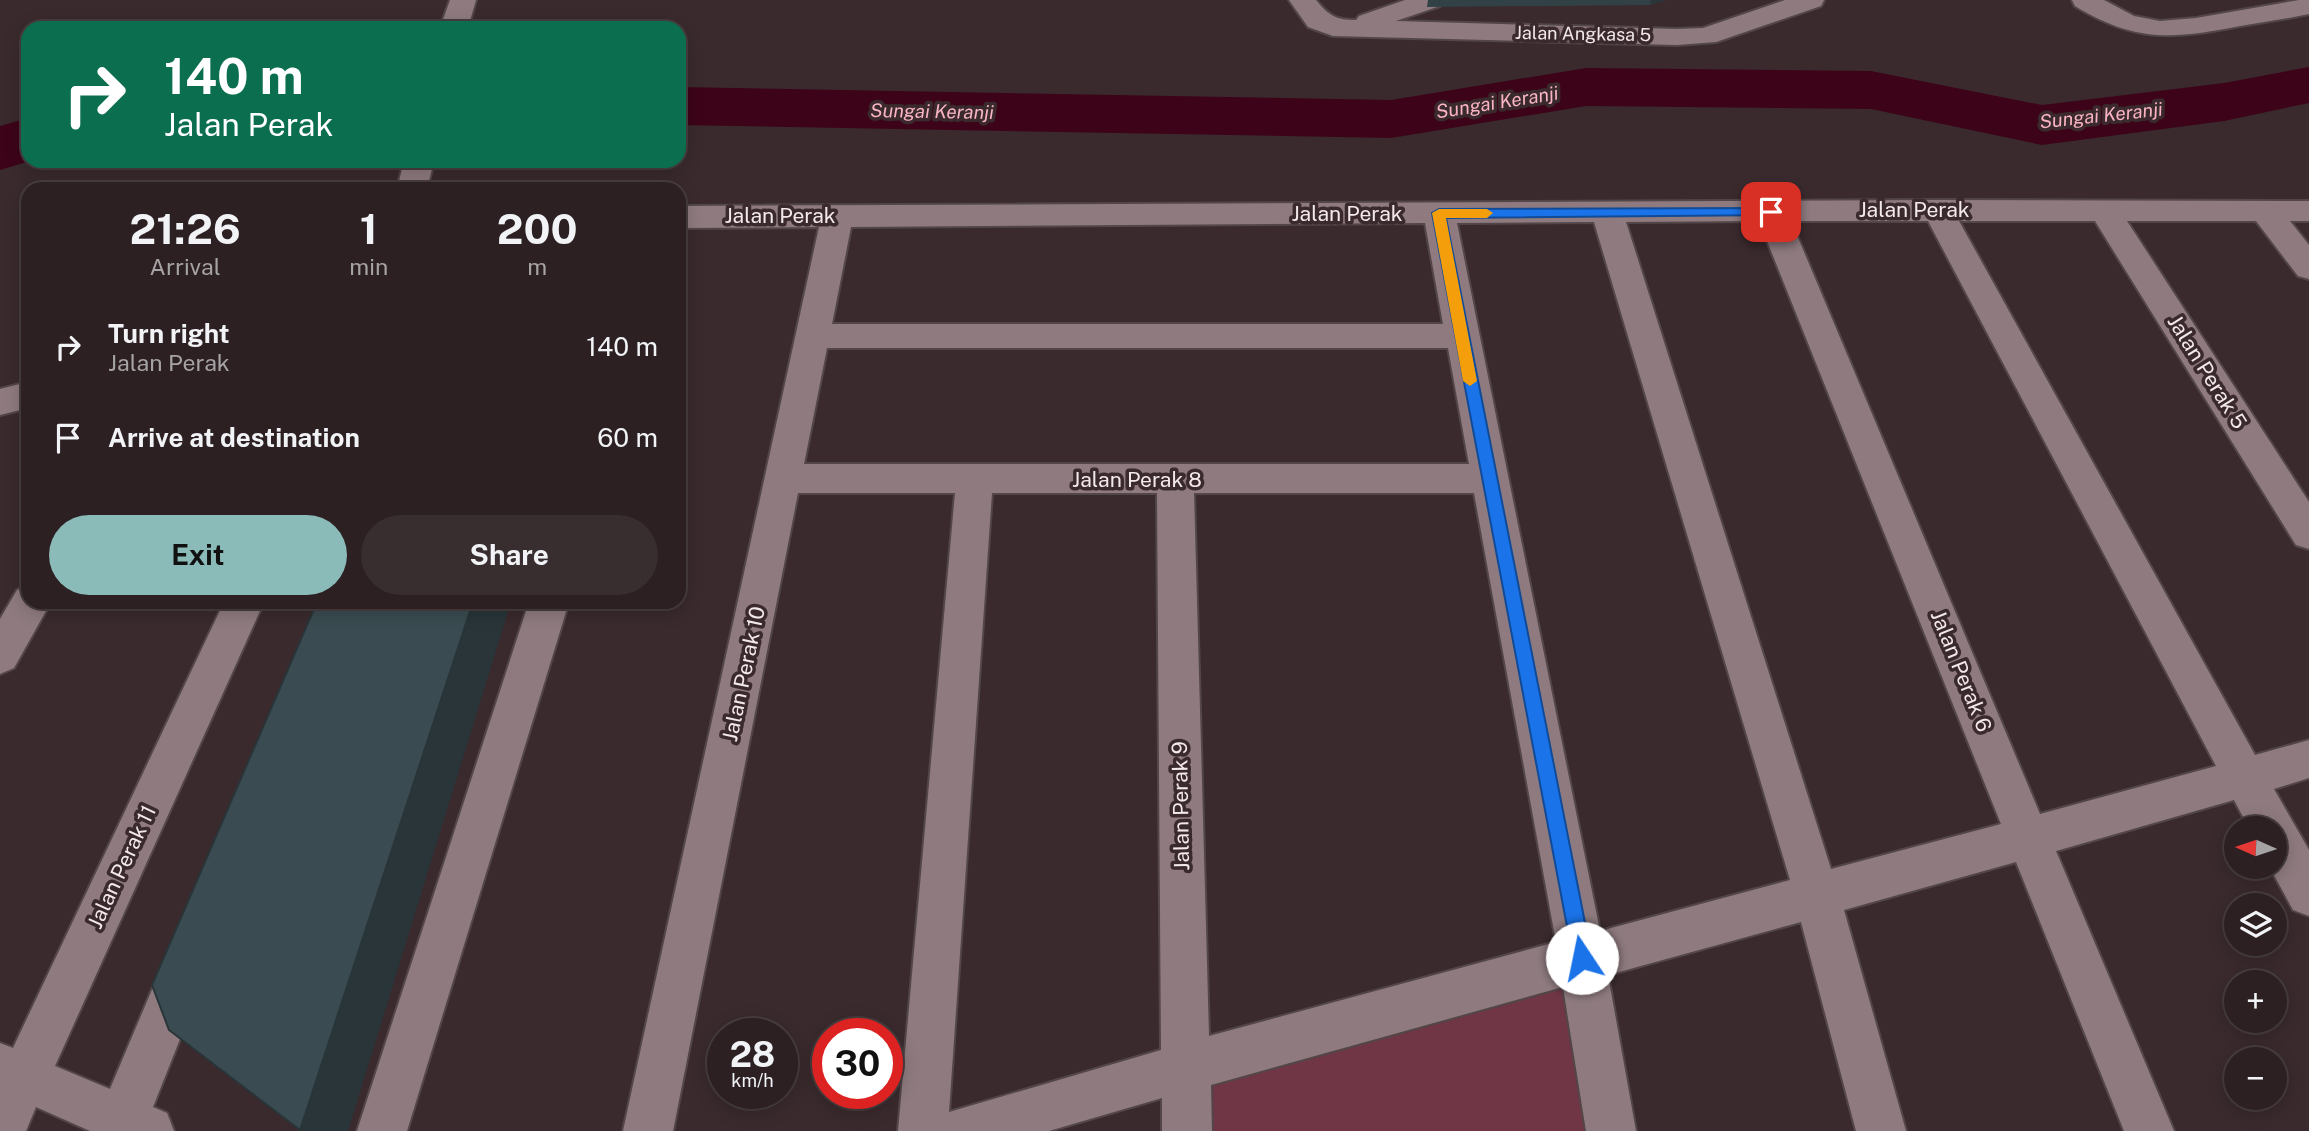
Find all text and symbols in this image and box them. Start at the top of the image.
street label: Jalan Angkasa 5 [1515,22,1651,45]
text: 140 m [164,47,304,105]
icon: right [49,49,140,140]
water label: Sungai Keranji [1434,81,1560,123]
water label: Sungai Keranji [2038,98,2164,132]
water label: Sungai Keranji [870,99,994,123]
text: Jalan Perak [164,106,333,143]
pin [1741,182,1801,242]
icon: arrive [1752,193,1790,231]
street label: Jalan Perak [1858,197,1970,222]
street label: Jalan Perak [1291,201,1403,226]
street label: Jalan Perak [724,203,836,228]
text: 21:26 [130,204,241,253]
text: 1 [360,204,378,253]
text: 200 [497,204,577,253]
text: Arrival [150,253,221,280]
text: min [349,253,388,280]
text: m [527,253,547,280]
street label: Jalan Perak 5 [2162,310,2252,433]
text: Turn right [108,318,230,349]
icon: right [49,328,87,366]
text: 140 m [586,331,658,362]
text: Jalan Perak [108,349,230,376]
icon: arrive [49,419,87,457]
text: Arrive at destination [108,422,360,453]
text: 60 m [597,422,658,453]
street label: Jalan Perak 8 [1072,467,1202,492]
button: Exit [49,515,347,595]
button: Share [361,515,658,595]
street label: Jalan Perak 10 [717,604,770,744]
street label: Jalan Perak 6 [1926,606,1997,735]
street label: Jalan Perak 9 [1167,741,1194,871]
street label: Jalan Perak 11 [82,801,161,933]
north arrow [2224,816,2287,878]
map controls [2224,816,2287,1110]
button: layers [2224,893,2287,956]
position arrow [1545,921,1619,995]
button: + [2224,970,2287,1033]
speed limit sign: 30 [812,1018,903,1109]
text: 28 [730,1034,775,1075]
button: − [2224,1047,2287,1110]
text: km/h [731,1070,774,1091]

